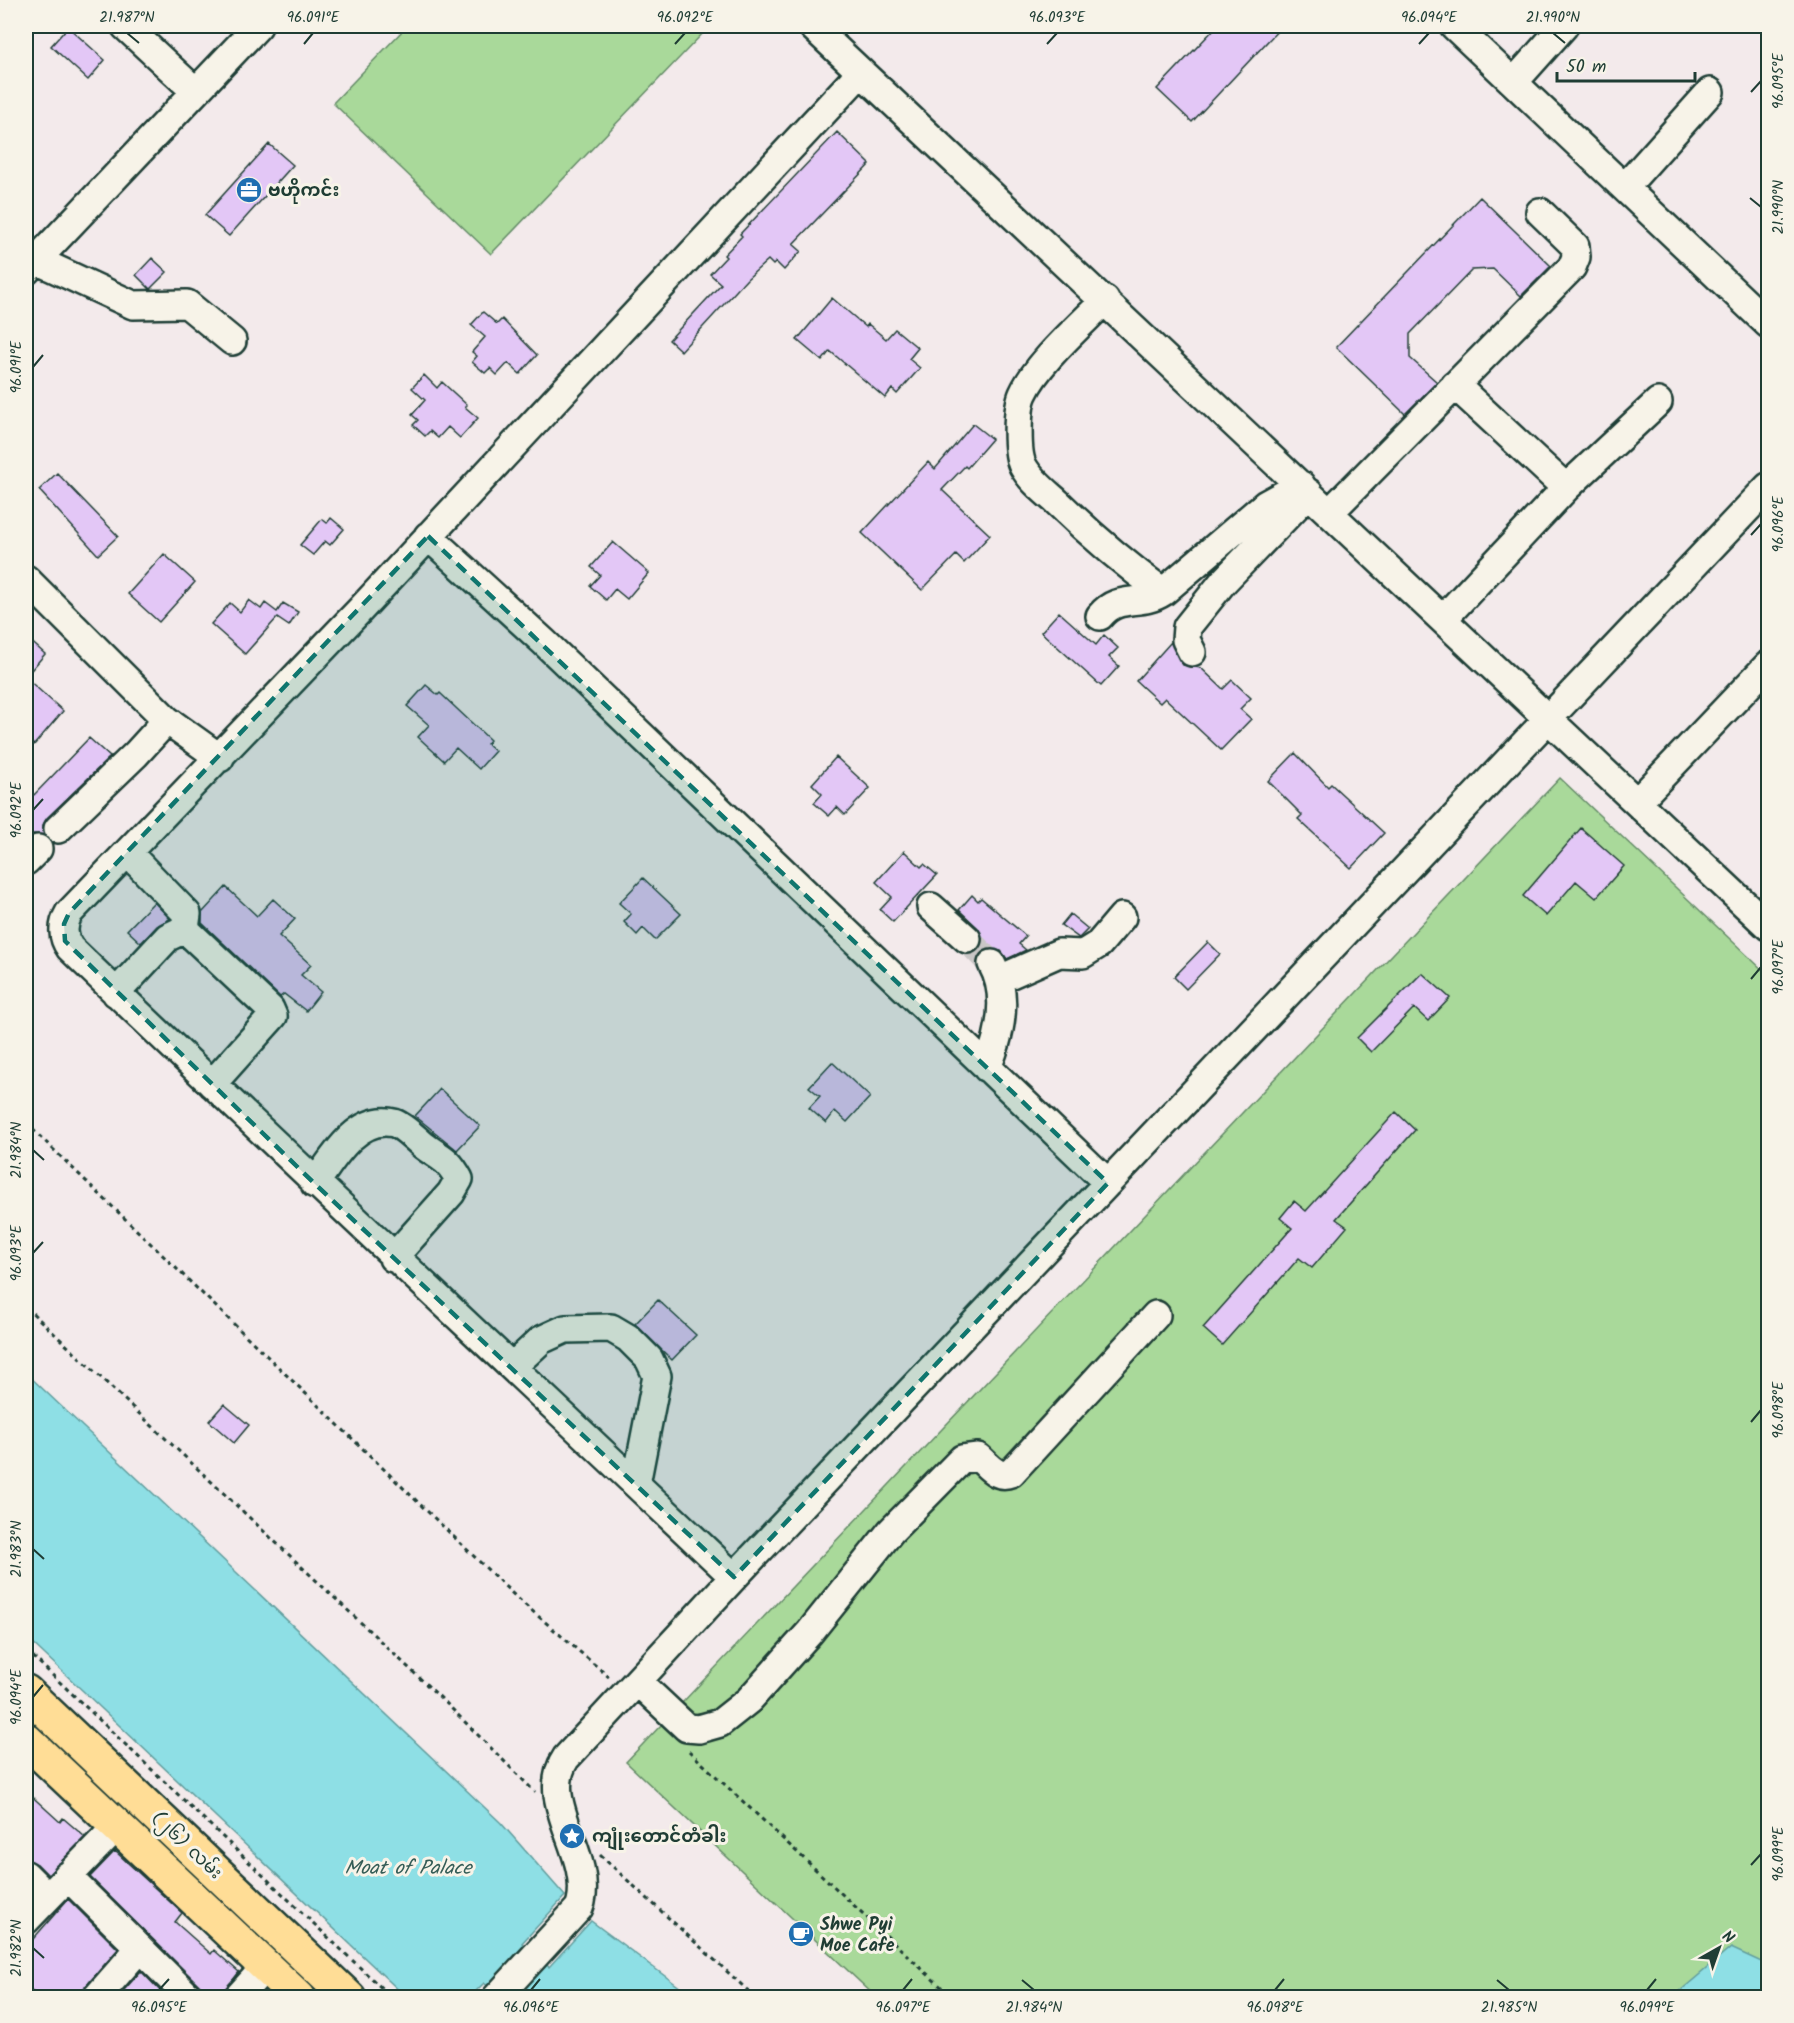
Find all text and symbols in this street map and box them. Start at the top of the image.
text: 21.987°N [99,6,155,30]
text: 96.091°E [287,6,341,30]
text: 96.092°E [657,6,715,30]
text: 96.093°E [1029,6,1086,30]
text: 96.094°E [1401,6,1458,30]
text: 21.990°N [1526,6,1580,30]
scale bar [1557,45,1695,83]
text: 96.095°E [1767,52,1791,109]
text: 50 m [1566,53,1606,82]
office icon: ဗဟိုကင်း [234,175,264,205]
place label: ဗဟိုကင်း [268,177,339,206]
text: 21.990°N [1767,180,1791,234]
text: 96.091°E [5,339,29,393]
text: 96.096°E [1767,495,1791,552]
text: 96.092°E [5,780,29,838]
text: 96.097°E [1767,938,1791,994]
text: 21.984°N [5,1122,29,1178]
text: 96.093°E [5,1224,29,1281]
text: 96.098°E [1767,1380,1791,1438]
text: 21.983°N [5,1520,29,1578]
text: 96.094°E [5,1668,29,1725]
street label: (၂၆) လမ်း [144,1805,228,1887]
place icon: ကျုံးတောင်တံခါး [557,1821,587,1851]
place label: ကျုံးတောင်တံခါး [592,1823,726,1852]
text: 96.099°E [1767,1825,1791,1882]
water label: Moat of Palace [345,1853,473,1885]
place label: Shwe Pyi Moe Cafe [820,1911,895,1961]
north arrow [1689,1918,1749,1978]
text: 21.982°N [5,1919,29,1977]
cafe icon: Shwe Pyi Moe Cafe [786,1919,816,1949]
text: N [1716,1925,1740,1950]
text: 96.095°E [131,1996,188,2020]
text: 96.096°E [503,1996,560,2020]
text: 96.097°E [876,1996,932,2020]
text: 21.984°N [1006,1996,1062,2020]
text: 96.098°E [1247,1996,1305,2020]
text: 21.985°N [1481,1996,1537,2020]
text: 96.099°E [1619,1996,1676,2020]

